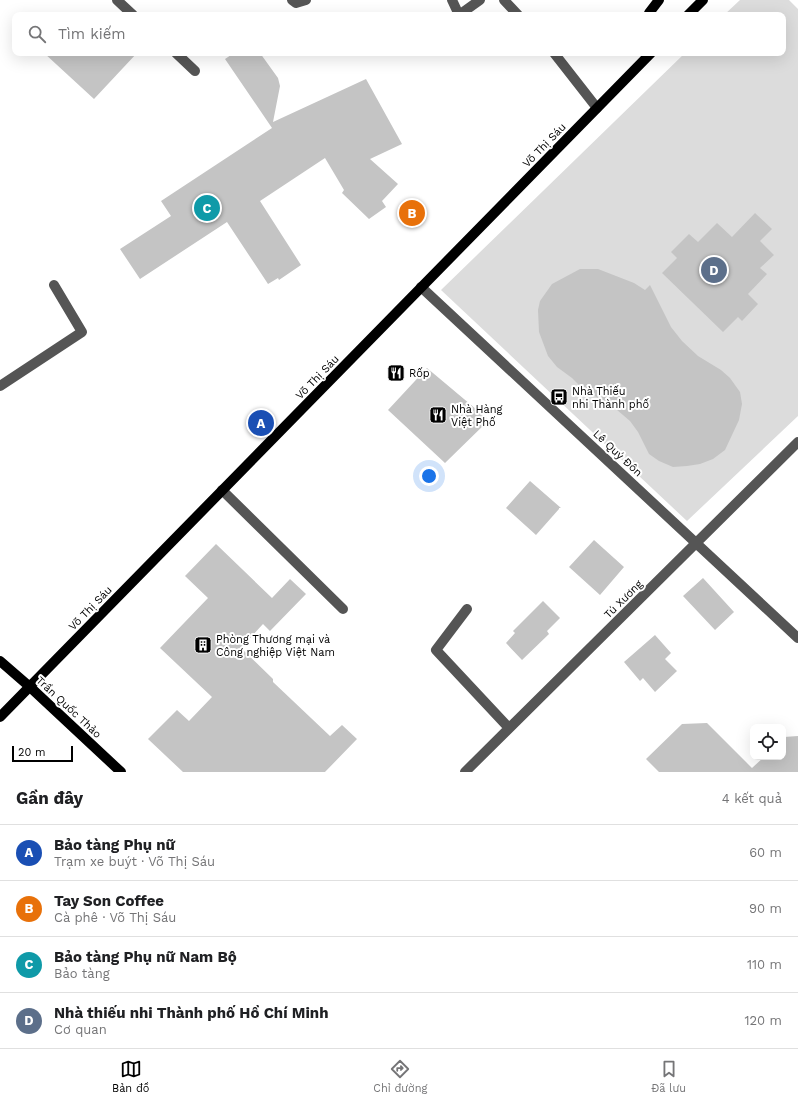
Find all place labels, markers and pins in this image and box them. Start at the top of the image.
pin: C [194,193,220,223]
pin: B [399,198,425,228]
pin: D [701,255,727,285]
restaurant icon: Rốp [386,363,406,383]
place label: Rốp [409,367,430,380]
place label: Nhà Thiếu nhi Thành phố [572,385,650,411]
bus stop icon: Nhà Thiếu nhi Thành phố [549,387,569,407]
place label: Nhà Hàng Việt Phố [451,403,503,429]
restaurant icon: Nhà Hàng Việt Phố [428,405,448,425]
pin: A [248,408,274,438]
place label: Phòng Thương mại và Công nghiệp Việt Nam [216,633,335,659]
building icon: Phòng Thương mại và Công nghiệp Việt Nam [193,635,213,655]

